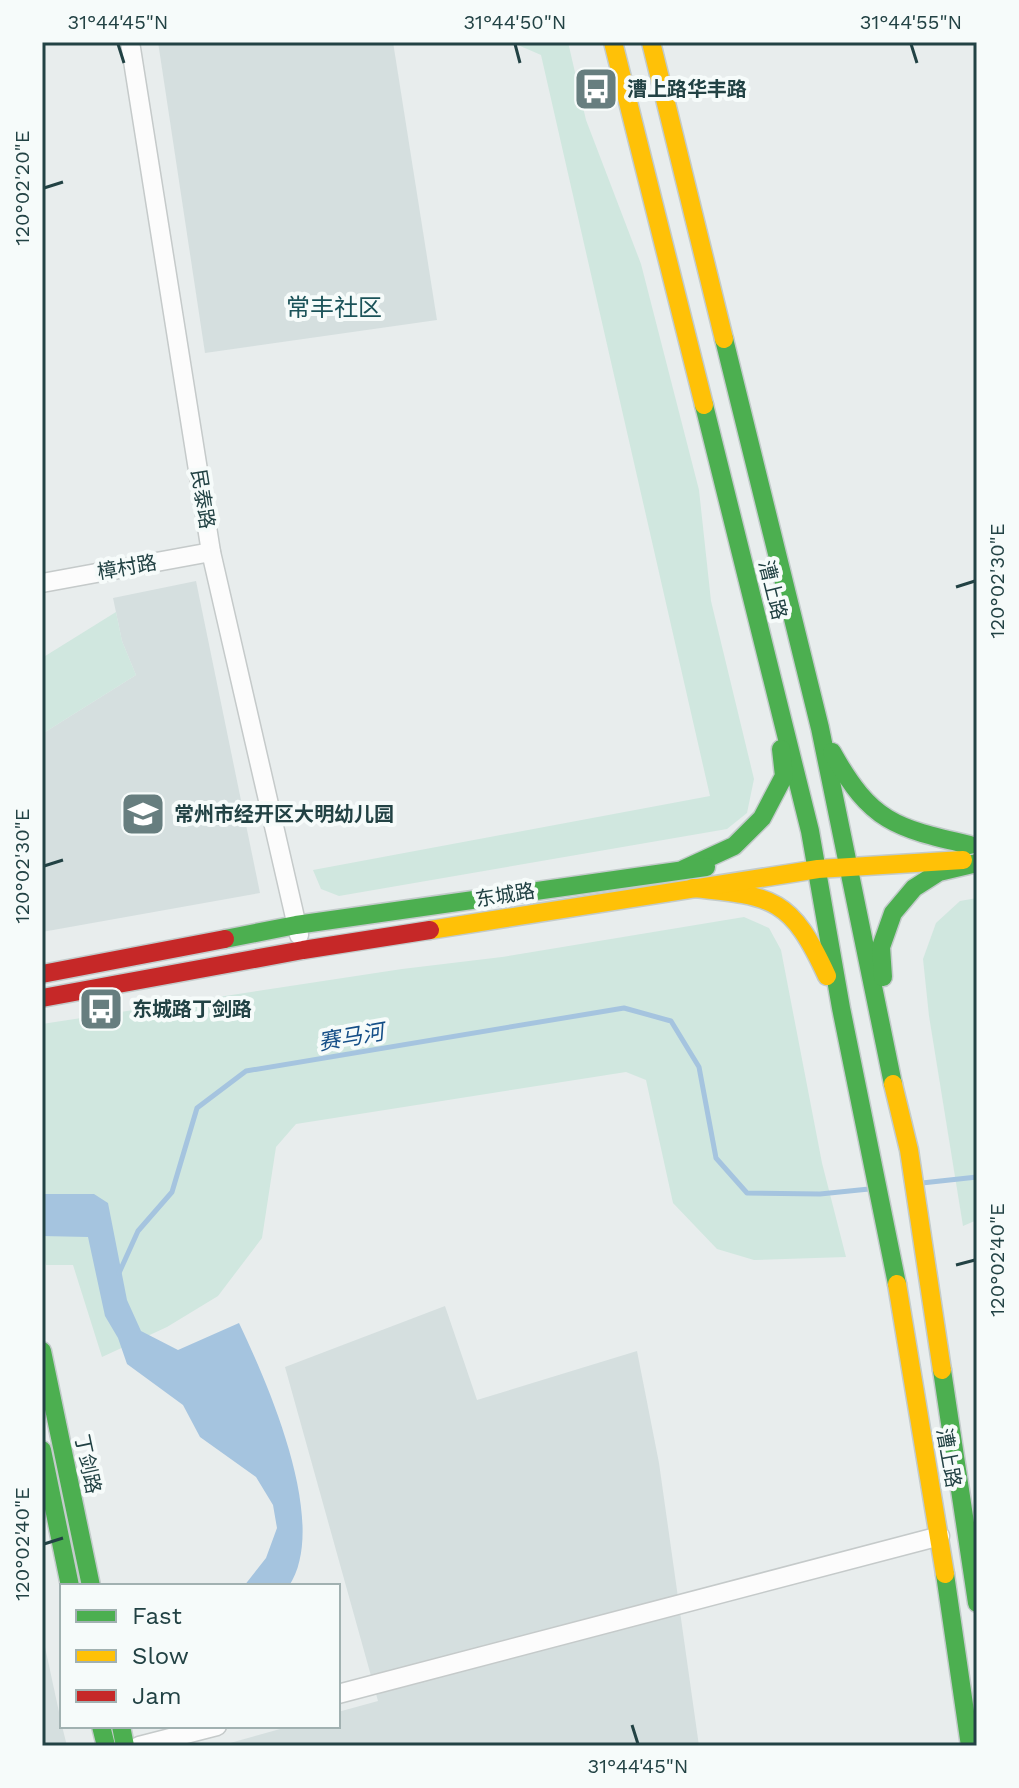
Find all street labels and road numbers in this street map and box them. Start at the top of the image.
street label: 民泰路 [186,467,220,531]
street label: 樟村路 [95,550,159,584]
street label: 漕上路 [754,558,792,622]
street label: 东城路 [473,878,537,912]
street label: 漕上路 [932,1426,966,1490]
street label: 丁剑路 [70,1432,106,1496]

